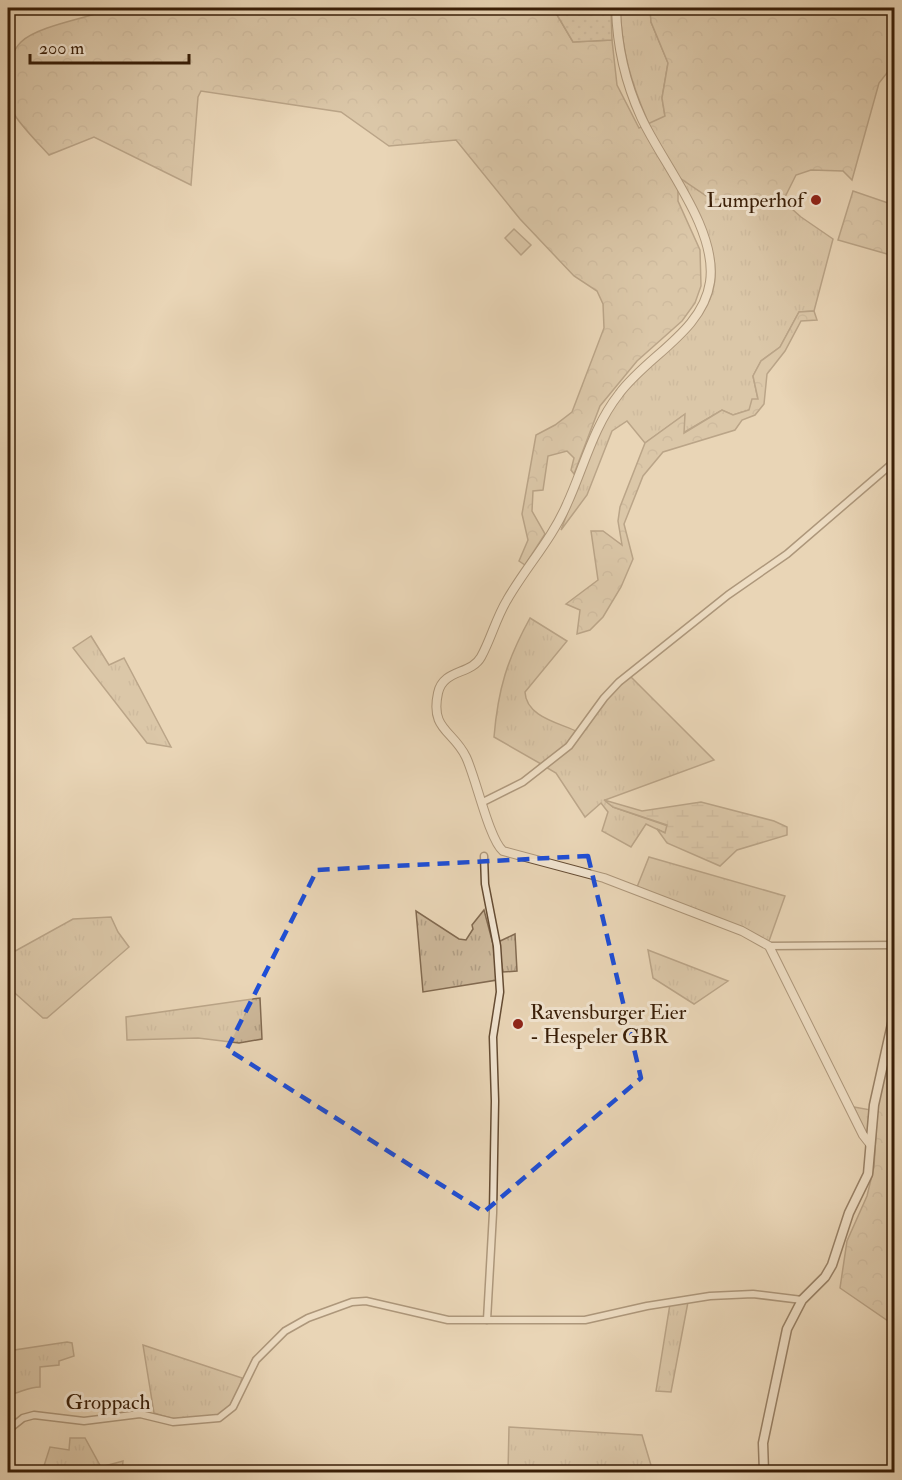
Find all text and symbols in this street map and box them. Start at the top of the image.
scale bar [30,27,189,65]
text: 200 m [39,37,84,60]
place label: Lumperhof [707,187,807,214]
marker: Lumperhof [809,193,823,207]
place label: Ravensburger Eier - Hespeler GBR [530,999,687,1050]
marker: Ravensburger Eier - Hespeler GBR [511,1017,525,1031]
street label: Groppach [66,1389,150,1416]

